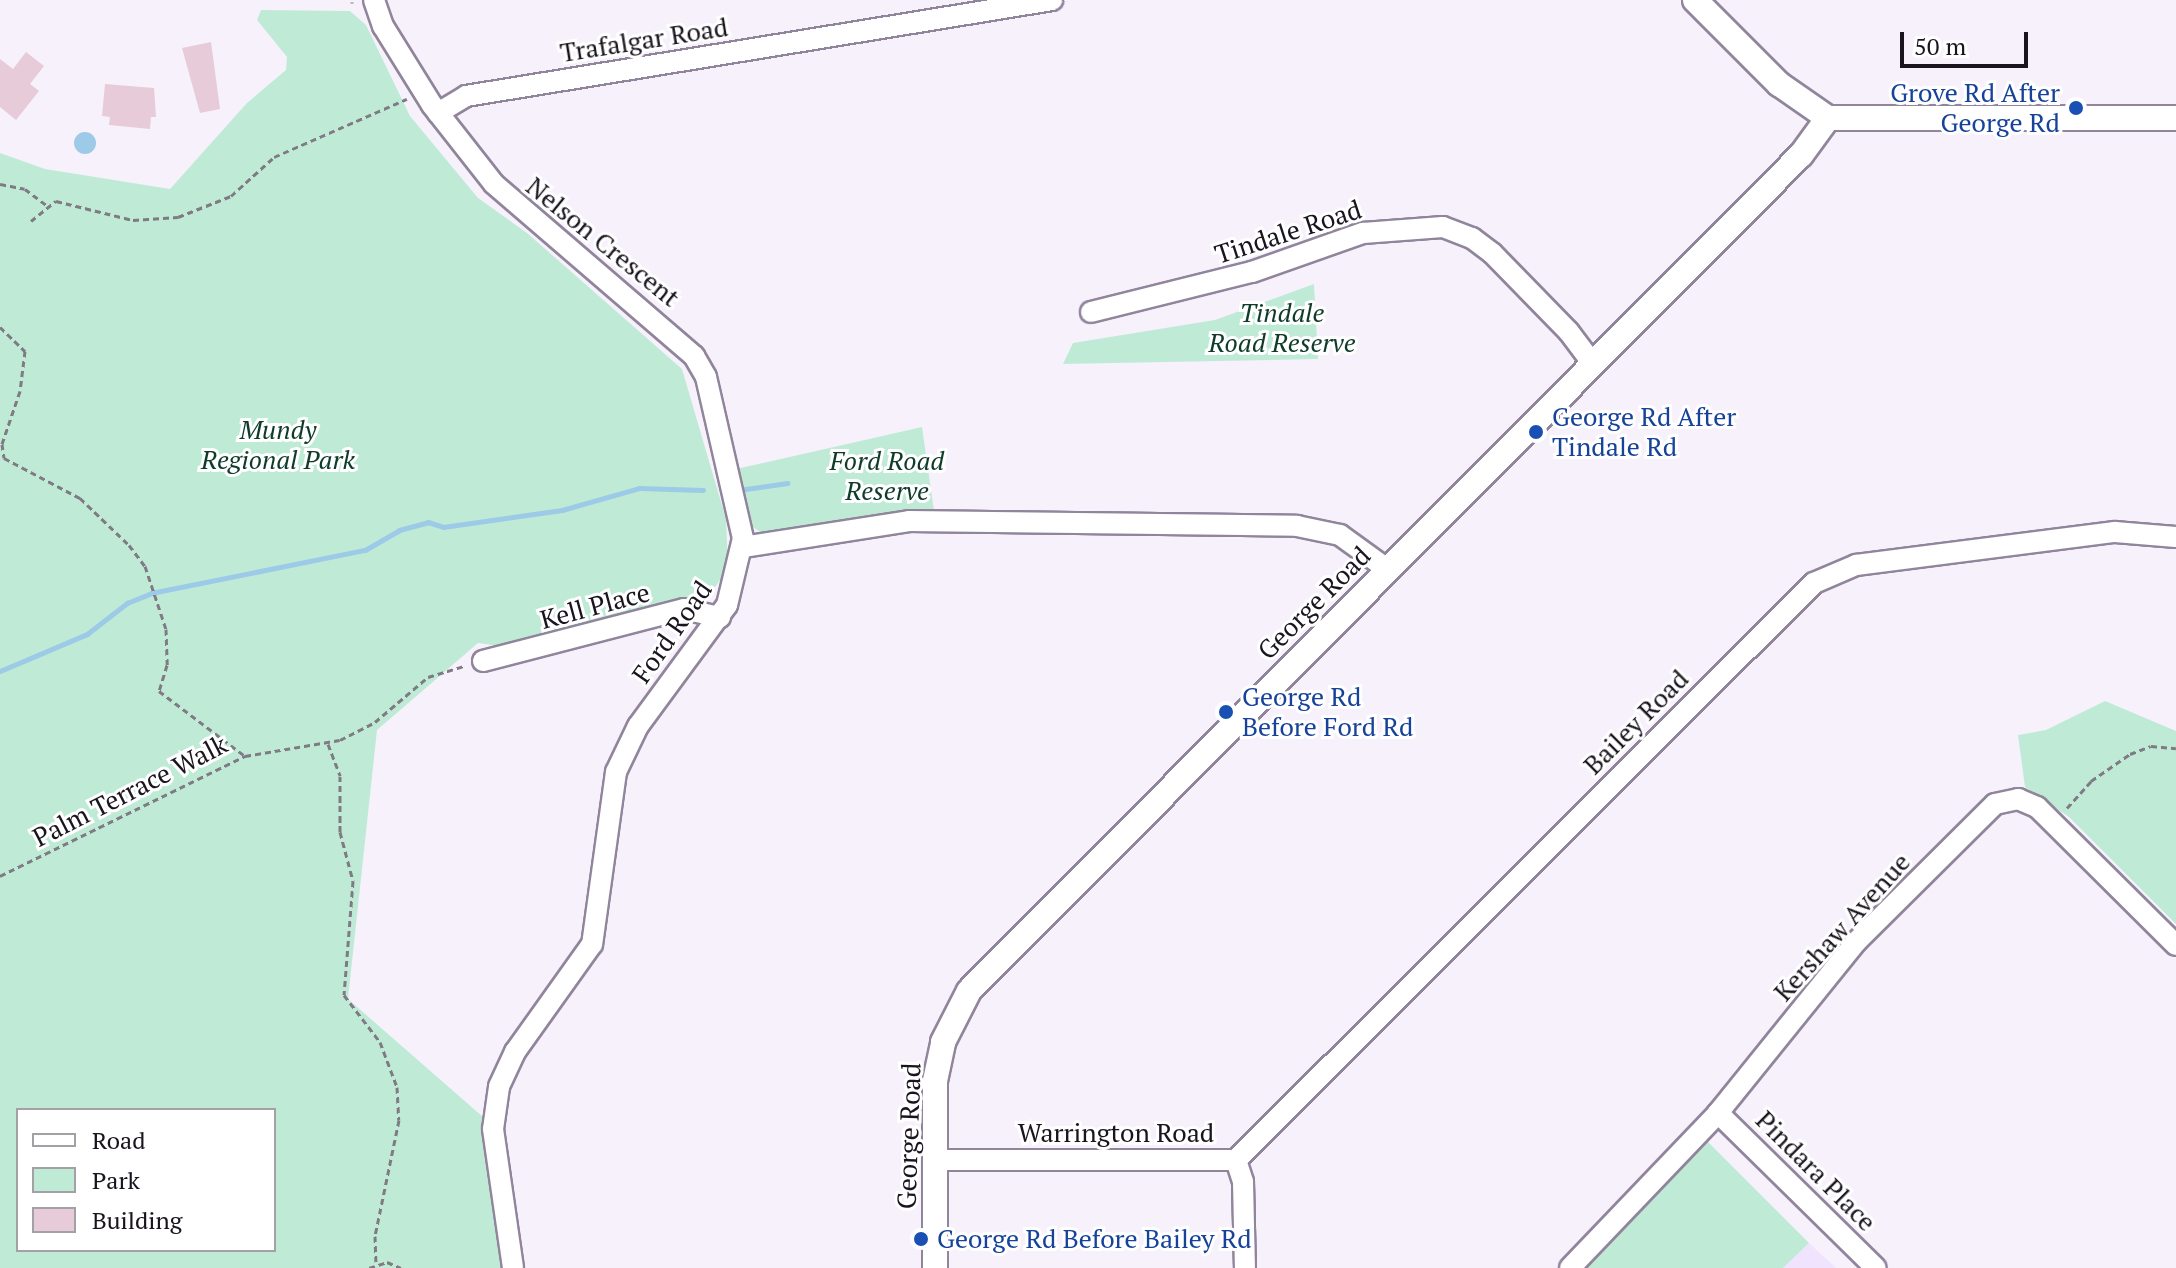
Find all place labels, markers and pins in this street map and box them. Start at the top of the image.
place label: Grove Rd After George Rd [1890,77,2060,138]
marker: Grove Rd After George Rd [2067,99,2085,117]
place label: George Rd After Tindale Rd [1552,401,1737,462]
marker: George Rd After Tindale Rd [1527,423,1545,441]
place label: George Rd Before Ford Rd [1242,681,1413,742]
marker: George Rd Before Ford Rd [1217,703,1235,721]
place label: George Rd Before Bailey Rd [937,1223,1252,1255]
marker: George Rd Before Bailey Rd [912,1230,930,1248]

